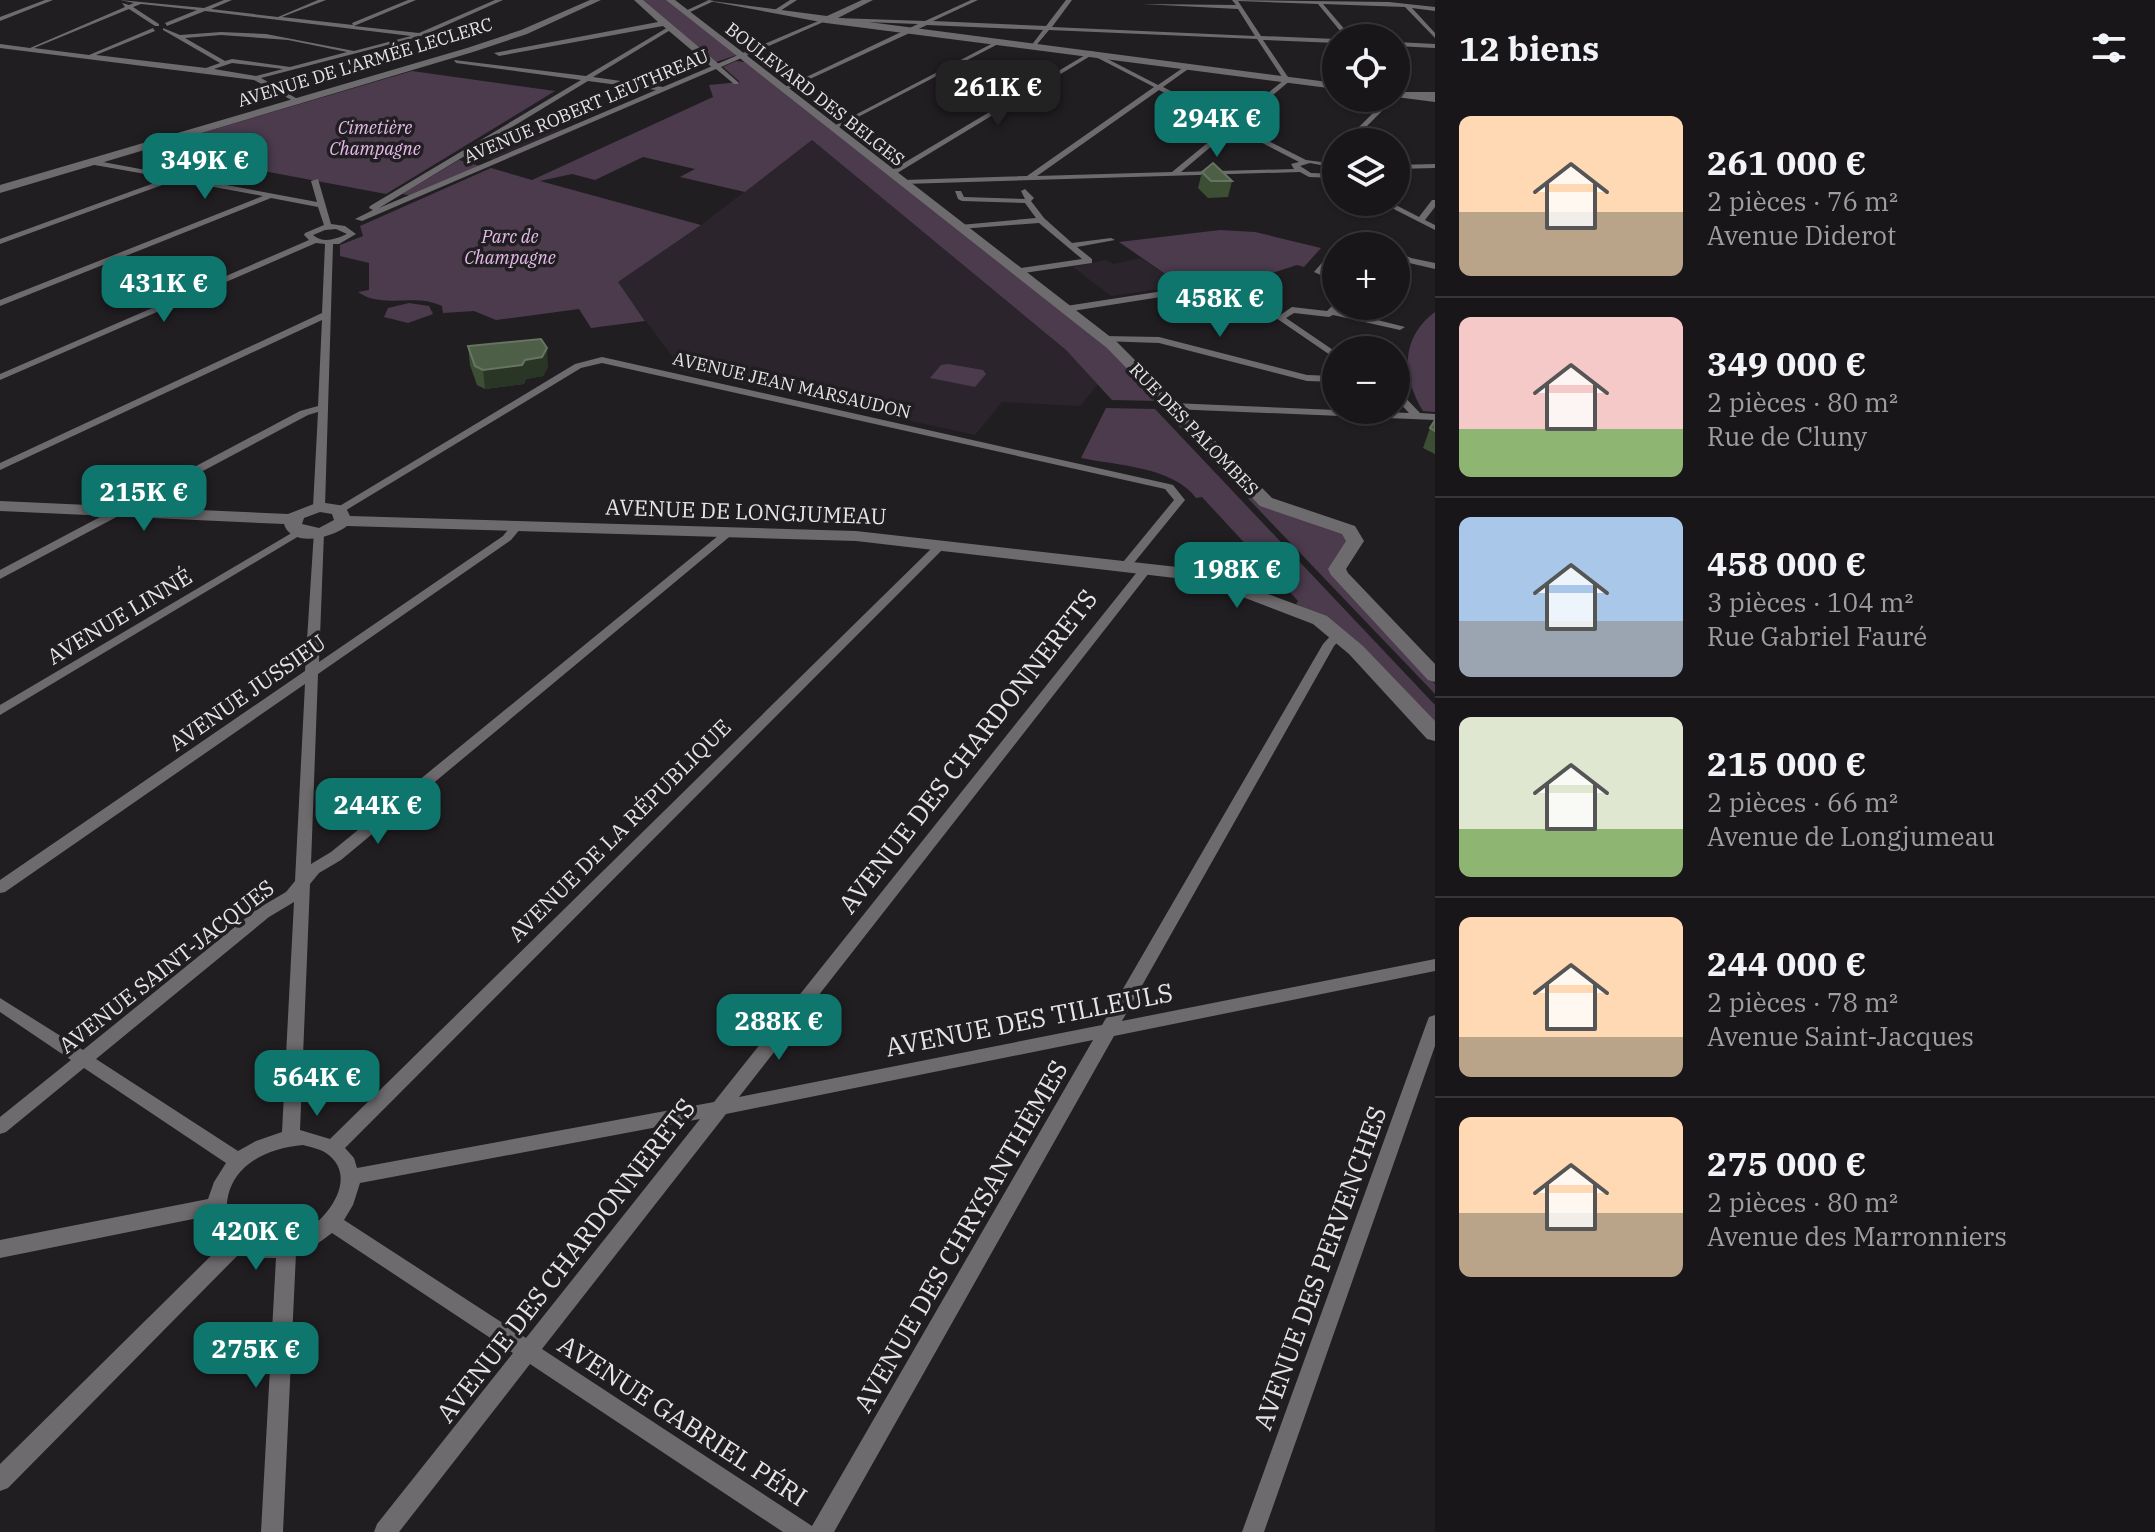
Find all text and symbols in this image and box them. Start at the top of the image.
street label: AVENUE DE L'ARMÉE LECLERC [235,12,495,112]
street label: BOULEVARD DES BELGES [721,17,909,171]
map controls [1322,24,1410,424]
button: locate [1322,24,1410,112]
text: 12 biens [1459,26,1599,70]
icon: filters [2087,26,2131,70]
street label: AVENUE ROBERT LEUTHREAU [460,44,712,168]
pin: 261K € [933,60,1063,128]
text: 261K € [954,69,1042,103]
pin: 294K € [1152,91,1282,159]
text: 294K € [1173,100,1261,134]
park label: Cimetière Champagne [329,116,421,160]
button: layers [1322,128,1410,216]
pin: 349K € [140,133,270,201]
text: 261 000 € [1707,140,1866,184]
text: 349K € [161,142,249,176]
icon: home [1523,148,1619,244]
text: 2 pièces · 76 m² [1707,184,1898,218]
text: Avenue Diderot [1707,218,1896,252]
park label: Parc de Champagne [464,225,556,269]
button: + [1322,232,1410,320]
pin: 431K € [99,256,229,324]
text: 431K € [120,265,208,299]
pin: 458K € [1155,271,1285,339]
text: 458K € [1176,280,1264,314]
button: − [1322,336,1410,424]
text: 349 000 € [1707,341,1866,385]
street label: AVENUE JEAN MARSAUDON [671,346,913,424]
icon: home [1523,349,1619,445]
street label: RUE DES PALOMBES [1125,358,1263,500]
text: 2 pièces · 80 m² [1707,385,1898,419]
text: Rue de Cluny [1707,419,1867,453]
pin: 215K € [79,465,209,533]
text: 215K € [100,474,188,508]
street label: AVENUE DE LONGJUMEAU [605,492,887,530]
text: 458 000 € [1707,541,1866,585]
pin: 198K € [1172,542,1302,610]
icon: home [1523,549,1619,645]
text: 198K € [1193,551,1281,585]
street label: AVENUE LINNÉ [41,561,197,671]
street label: AVENUE DES CHARDONNERETS [830,582,1104,920]
text: 3 pièces · 104 m² [1707,585,1914,619]
text: Rue Gabriel Fauré [1707,619,1927,653]
street label: AVENUE JUSSIEU [163,627,331,757]
street label: AVENUE DE LA RÉPUBLIQUE [501,712,737,948]
text: 215 000 € [1707,741,1866,785]
icon: home [1523,749,1619,845]
pin: 244K € [313,778,443,846]
text: 2 pièces · 66 m² [1707,785,1898,819]
text: 244K € [334,787,422,821]
text: Avenue de Longjumeau [1707,819,1995,853]
street label: AVENUE SAINT-JACQUES [52,873,280,1059]
text: 244 000 € [1707,941,1866,985]
icon: home [1523,949,1619,1045]
street label: AVENUE DES TILLEULS [882,974,1176,1064]
text: 2 pièces · 78 m² [1707,985,1898,1019]
pin: 288K € [714,994,844,1062]
text: 288K € [735,1003,823,1037]
text: Avenue Saint-Jacques [1707,1019,1974,1053]
pin: 564K € [252,1050,382,1118]
street label: AVENUE DES CHRYSANTHÈMES [845,1054,1075,1418]
text: 564K € [273,1059,361,1093]
street label: AVENUE DES CHARDONNERETS [428,1091,702,1429]
street label: AVENUE DES PERVENCHES [1245,1101,1393,1435]
text: 275 000 € [1707,1141,1866,1185]
icon: home [1523,1149,1619,1245]
text: 2 pièces · 80 m² [1707,1185,1898,1219]
pin: 420K € [191,1204,321,1272]
text: 420K € [212,1213,300,1247]
text: Avenue des Marronniers [1707,1219,2007,1253]
pin: 275K € [191,1322,321,1390]
street label: AVENUE GABRIEL PÉRI [552,1327,814,1513]
text: 275K € [212,1331,300,1365]

